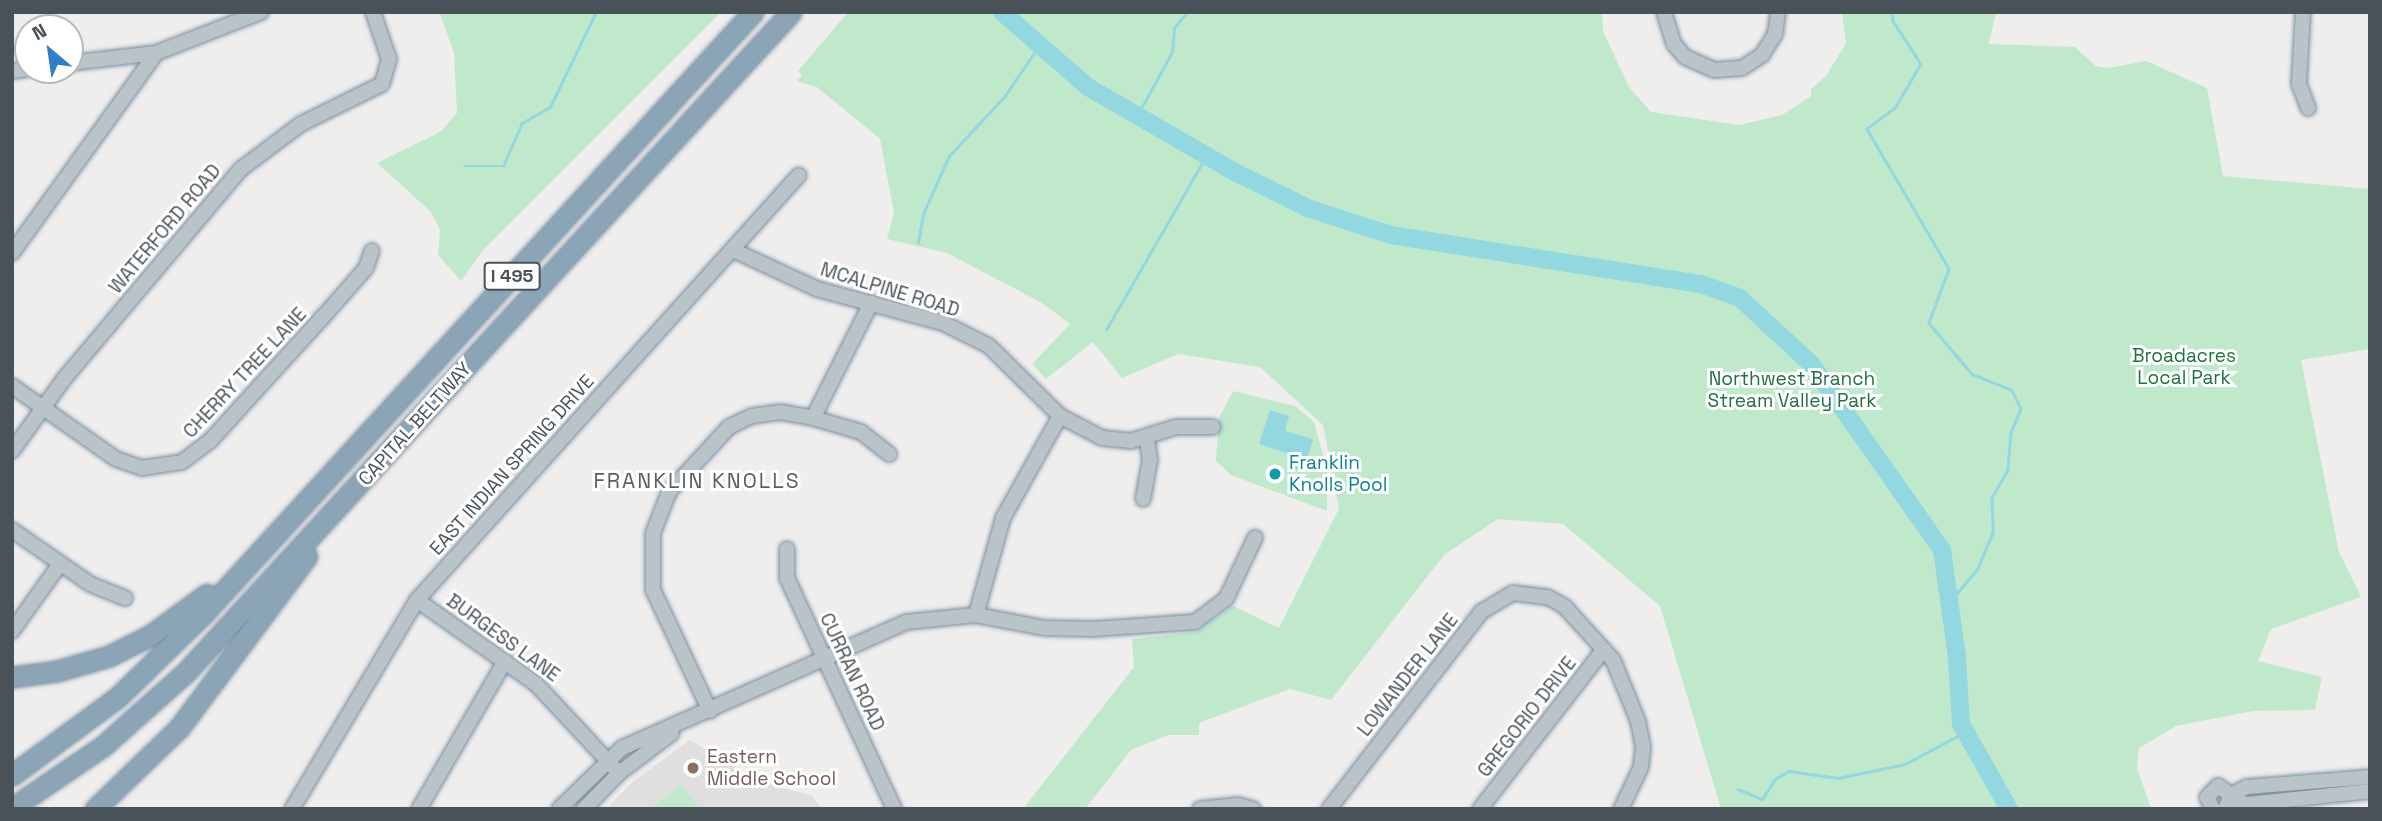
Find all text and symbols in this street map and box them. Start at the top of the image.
north arrow [14,14,84,84]
text: N [28,18,51,46]
street label: WATERFORD ROAD [104,160,226,298]
street label: MCALPINE ROAD [818,258,962,322]
road number: I 495 [482,262,542,290]
street label: CHERRY TREE LANE [178,303,312,443]
park label: Broadacres Local Park [2132,345,2236,389]
street label: CAPITAL BELTWAY [354,358,476,490]
park label: Northwest Branch Stream Valley Park [1707,368,1877,412]
street label: EAST INDIAN SPRING DRIVE [425,370,599,560]
place label: Franklin Knolls Pool [1289,452,1387,496]
marker: Franklin Knolls Pool [1267,466,1283,482]
district label: FRANKLIN KNOLLS [595,468,799,494]
street label: BURGESS LANE [442,589,564,687]
street label: CURRAN ROAD [815,609,889,735]
street label: LOWANDER LANE [1353,609,1463,741]
street label: GREGORIO DRIVE [1473,652,1581,782]
place label: Eastern Middle School [707,746,836,790]
marker: Eastern Middle School [685,760,701,776]

